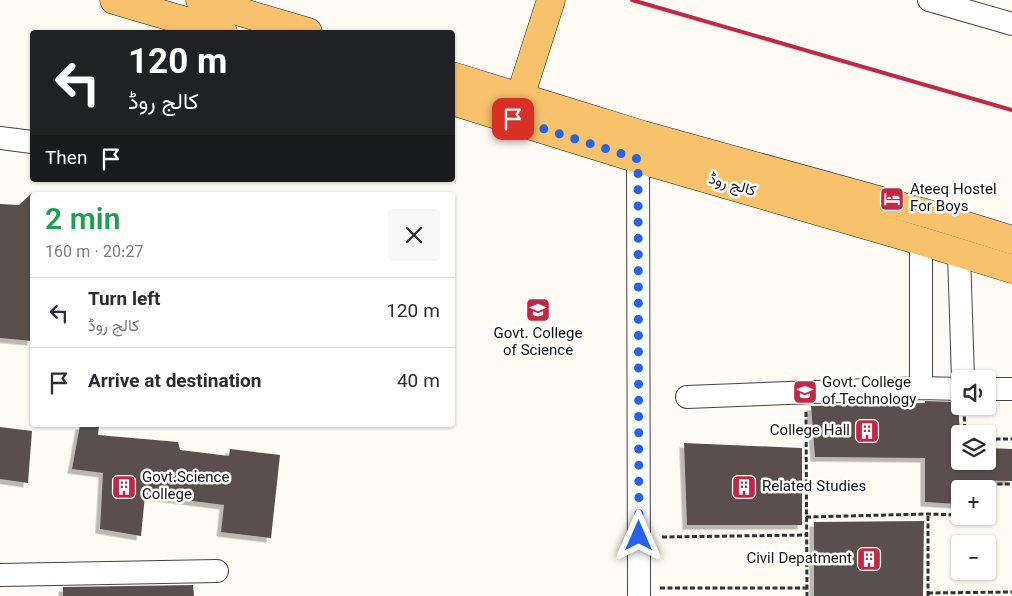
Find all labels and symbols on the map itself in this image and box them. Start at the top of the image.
pin [492,98,534,140]
street label: کالج روڈ [706,168,759,204]
place label: Ateeq Hostel For Boys [910,179,997,219]
hotel icon: Ateeq Hostel For Boys [879,186,905,212]
school or university icon: Govt. College of Science [525,297,551,323]
place label: Govt. College of Science [494,323,582,363]
place label: Govt. College of Technology [822,372,916,412]
school or university icon: Govt. College of Technology [792,379,818,405]
building icon: College Hall [854,418,880,444]
place label: College Hall [770,420,850,443]
place label: Govt.Science College [142,467,229,507]
building icon: Govt.Science College [111,474,137,500]
building icon: Related Studies [731,474,757,500]
place label: Related Studies [762,476,866,499]
position arrow [612,509,664,561]
building icon: Civil Depatment [856,546,882,572]
place label: Civil Depatment [746,548,852,571]

